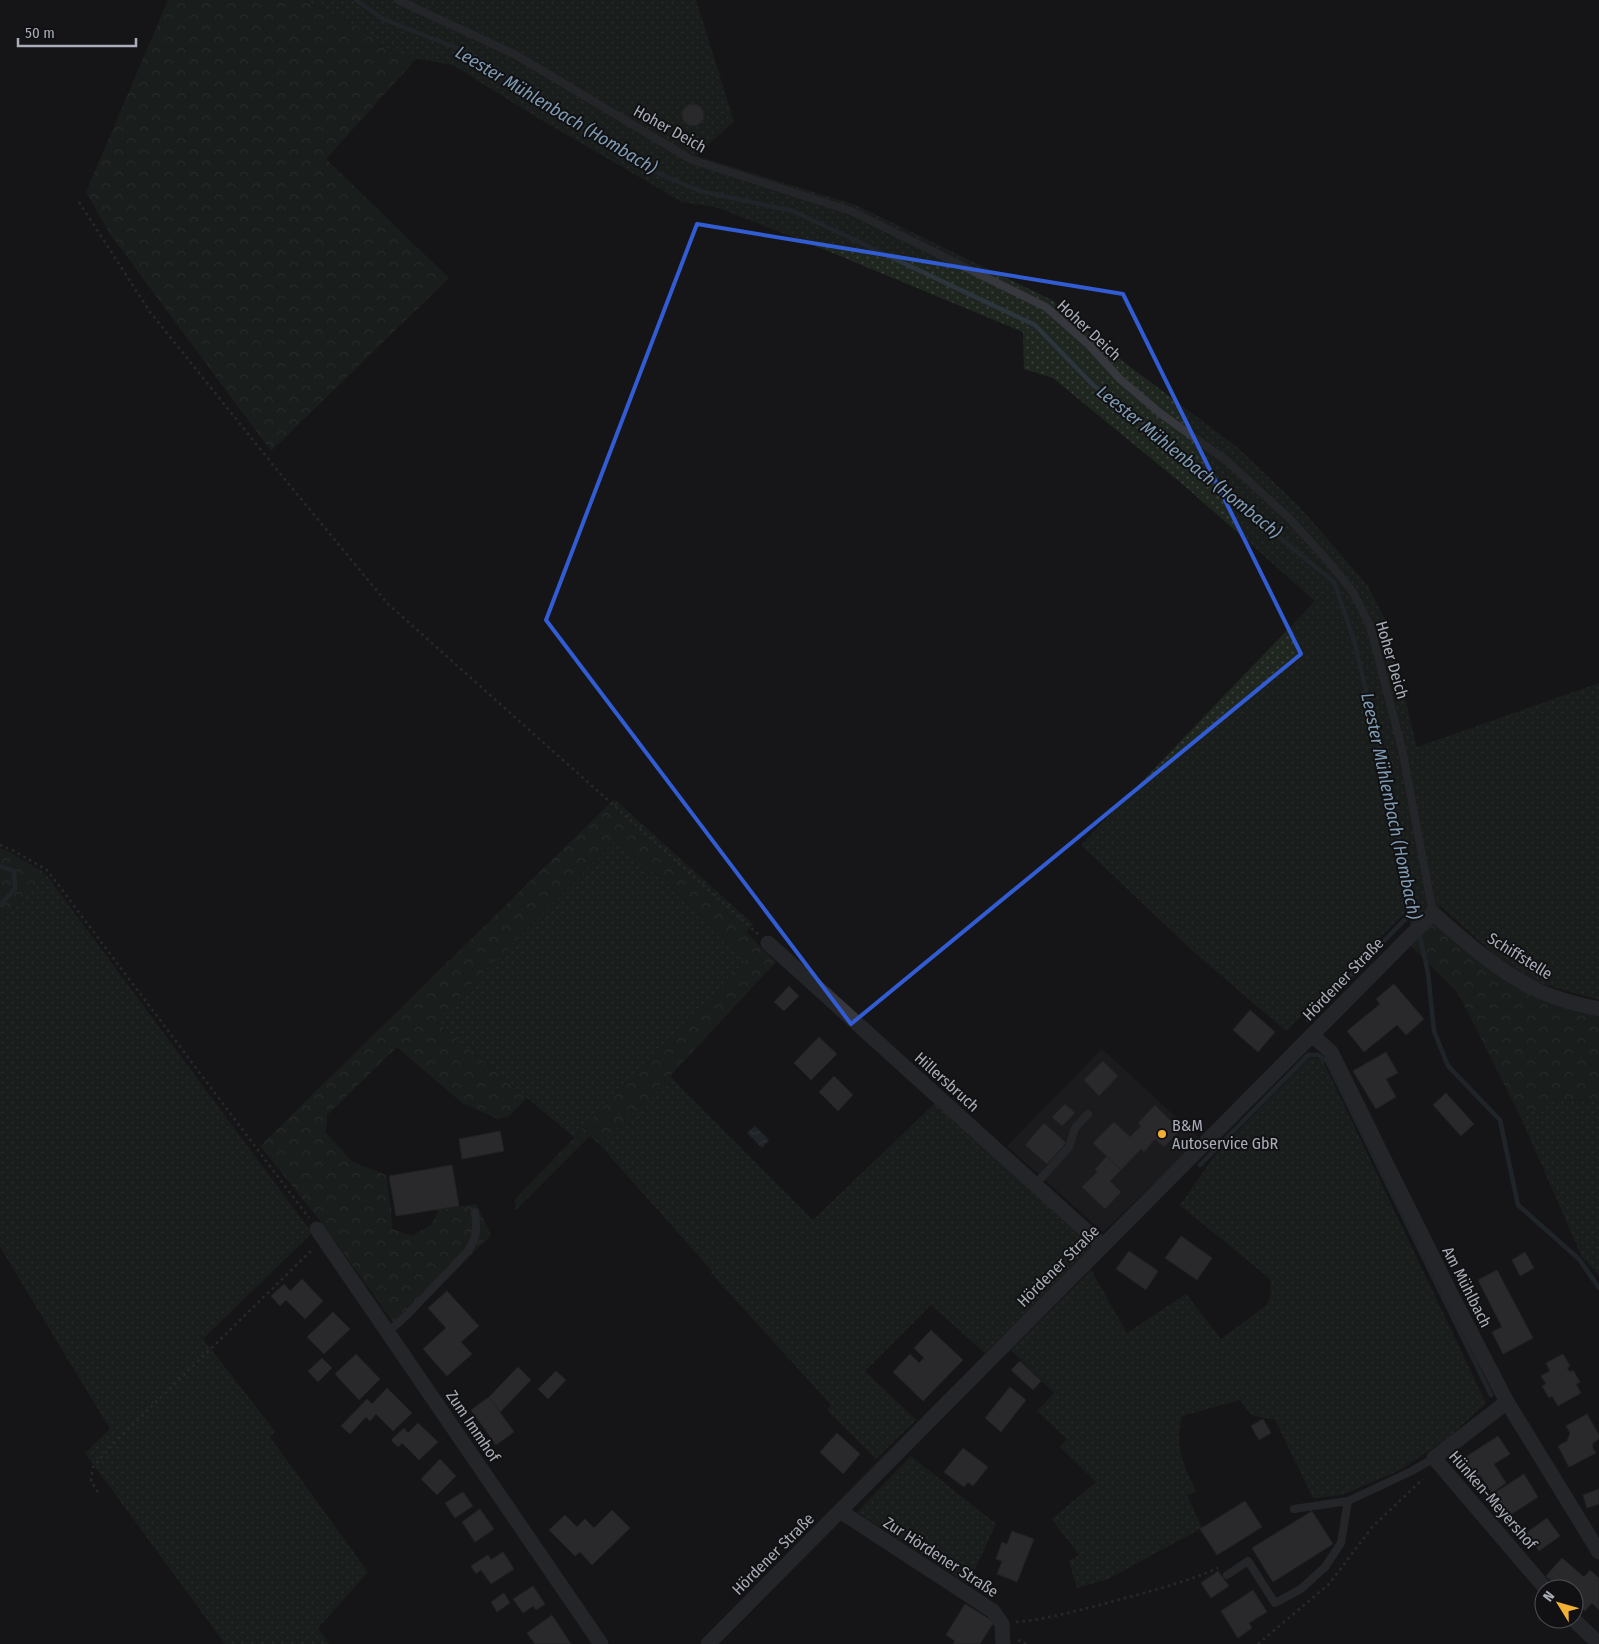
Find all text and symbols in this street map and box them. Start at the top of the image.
scale bar [18,15,135,47]
text: 50 m [25,24,55,42]
water label: Leester Mühlenbach (Hombach) [451,41,661,179]
street label: Hoher Deich [630,101,710,157]
street label: Hoher Deich [1053,296,1125,364]
water label: Leester Mühlenbach (Hombach) [1092,381,1286,543]
street label: Hoher Deich [1372,619,1412,701]
water label: Leester Mühlenbach (Hombach) [1356,691,1426,921]
street label: Schiffstelle [1484,929,1556,983]
street label: Hördener Straße [1299,933,1387,1024]
street label: Hillersbruch [911,1048,983,1116]
place label: B&M Autoservice GbR [1172,1116,1279,1153]
marker: B&M Autoservice GbR [1156,1128,1168,1140]
street label: Hördener Straße [1013,1221,1103,1311]
street label: Am Mühlbach [1438,1243,1496,1331]
street label: Zum Immhof [442,1387,504,1466]
street label: Hünken-Meyershof [1445,1447,1542,1554]
street label: Hördener Straße [728,1509,818,1599]
street label: Zur Hördener Straße [880,1513,1002,1601]
north arrow [1534,1579,1584,1629]
text: N [1540,1588,1558,1605]

